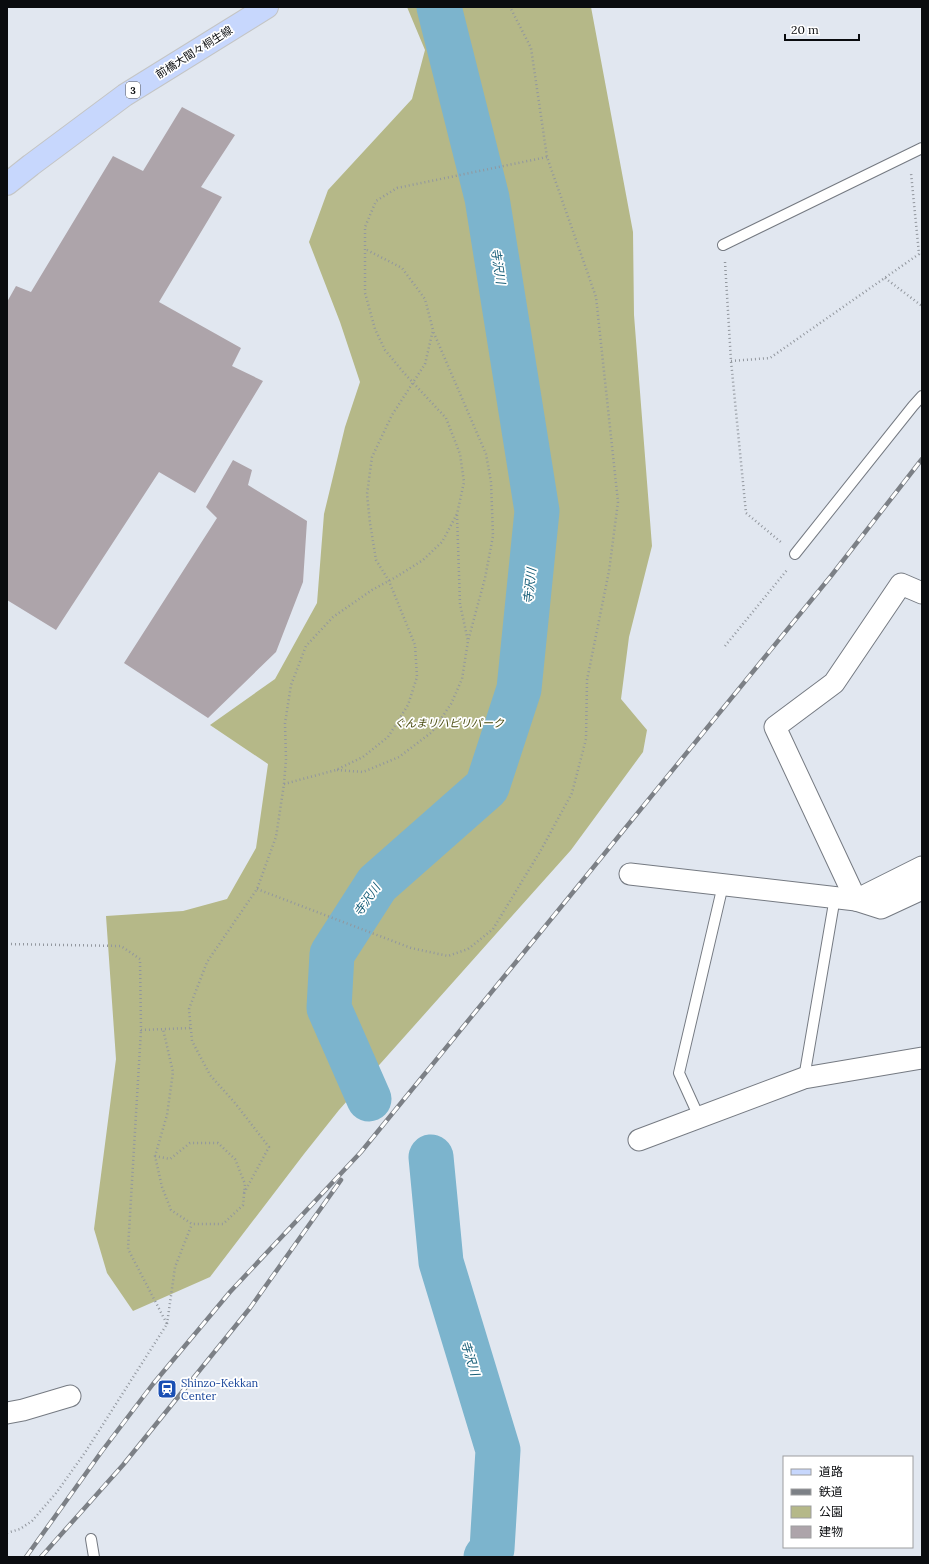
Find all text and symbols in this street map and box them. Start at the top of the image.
scale bar [785,16,859,42]
text: 20 m [791,22,819,37]
street label: 前橋大間々桐生線 [153,23,235,81]
road number: 3 [126,82,140,98]
water label: 寺沢川 [488,247,509,287]
water label: 寺沢川 [520,565,539,605]
park label: ぐんまリハビリパーク [394,716,505,730]
water label: 寺沢川 [350,879,384,919]
water label: 寺沢川 [458,1338,483,1379]
place label: Shinzo-Kekkan Center [181,1376,259,1403]
station icon: Shinzo-Kekkan Center [156,1378,178,1400]
legend [783,1456,913,1548]
text: 道路 [819,1464,843,1479]
text: 鉄道 [819,1484,843,1499]
text: 公園 [819,1504,843,1519]
text: 建物 [819,1524,843,1539]

